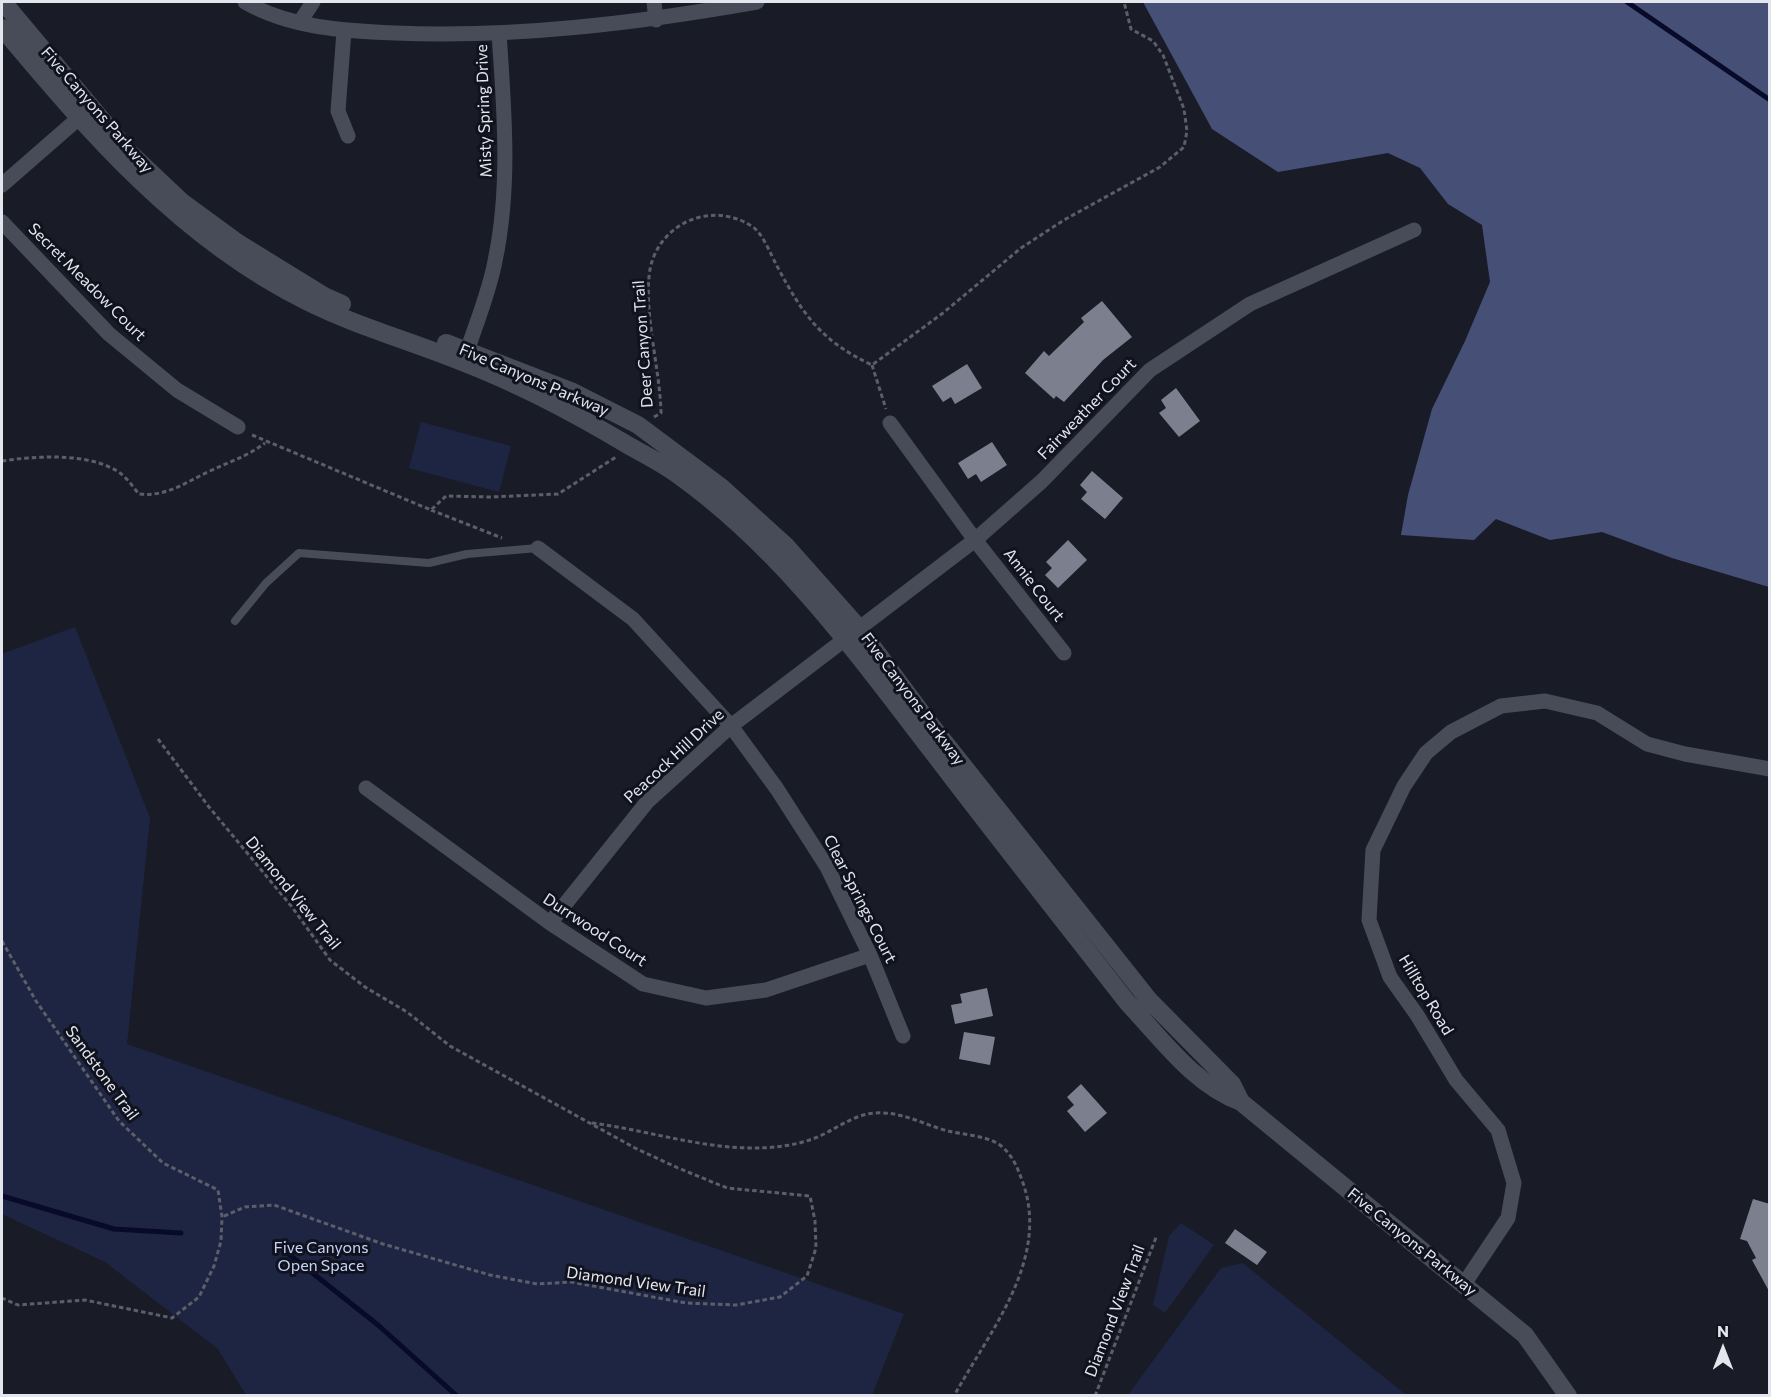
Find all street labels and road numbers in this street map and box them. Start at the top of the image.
street label: Five Canyons Parkway [37,43,157,177]
street label: Misty Spring Drive [472,44,496,178]
street label: Secret Meadow Court [24,219,150,345]
street label: Deer Canyon Trail [629,280,657,408]
street label: Five Canyons Parkway [456,340,612,420]
street label: Fairweather Court [1034,354,1140,464]
street label: Annie Court [1000,545,1068,625]
street label: Five Canyons Parkway [857,629,969,769]
street label: Peacock Hill Drive [620,705,728,807]
street label: Diamond View Trail [241,832,345,954]
street label: Clear Springs Court [819,832,901,966]
street label: Durrwood Court [540,889,650,971]
street label: Hilltop Road [1395,951,1457,1039]
street label: Sandstone Trail [61,1022,143,1124]
street label: Five Canyons Parkway [1344,1184,1480,1300]
street label: Diamond View Trail [1081,1242,1149,1380]
street label: Diamond View Trail [565,1263,707,1301]

